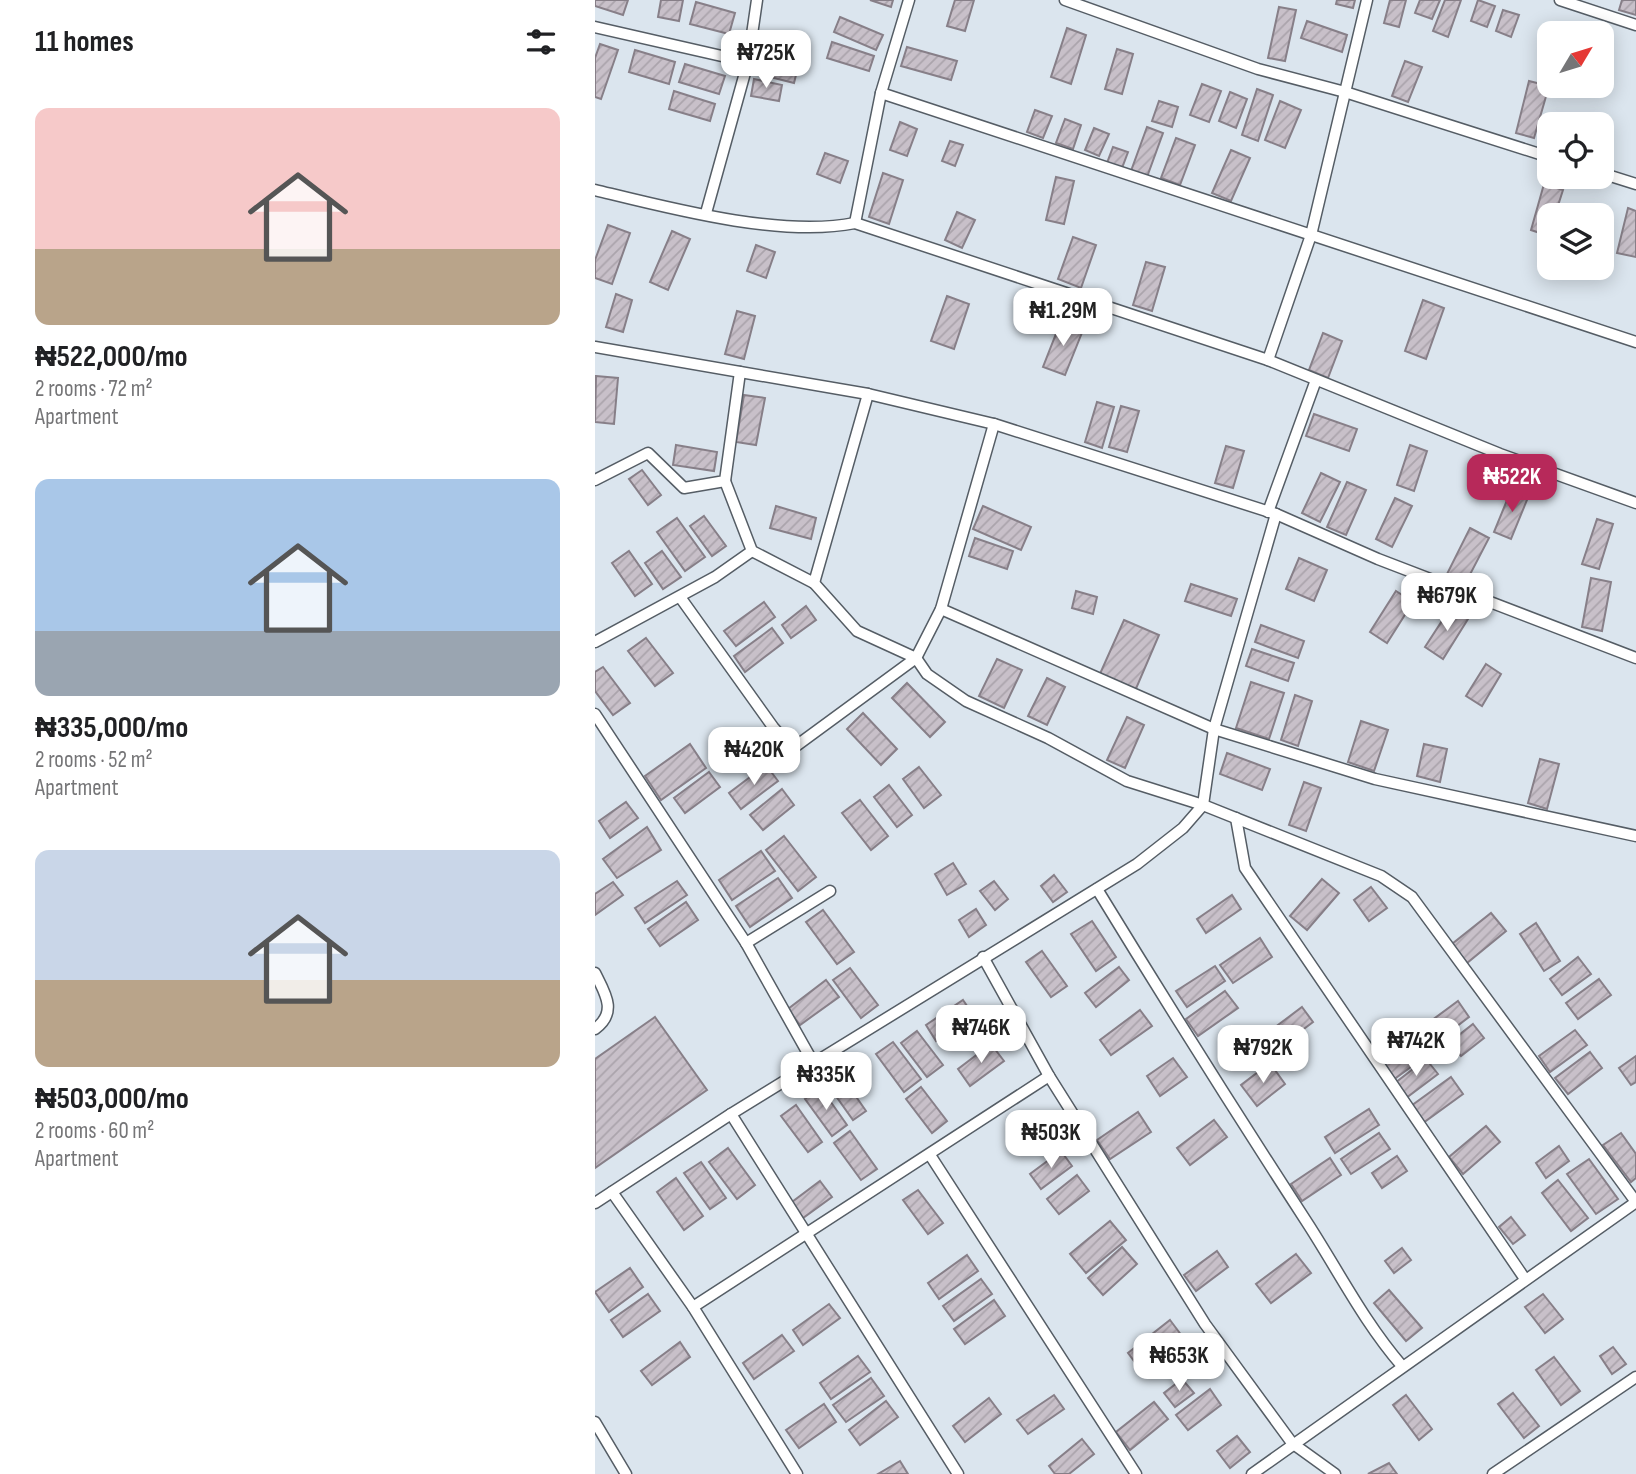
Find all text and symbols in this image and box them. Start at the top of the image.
north arrow [1537,21,1613,98]
map controls [1537,21,1614,280]
icon: filters [522,23,560,61]
text: 11 homes [35,24,134,60]
pin: ₦725K [717,31,815,90]
text: ₦725K [737,39,795,67]
button: locate [1537,112,1614,189]
icon: home [235,154,361,280]
button: layers [1537,203,1614,280]
pin: ₦1.29M [1006,288,1120,348]
text: ₦1.29M [1029,297,1097,325]
text: ₦522,000/mo [35,339,188,375]
text: 2 rooms · 72 m² [35,375,153,403]
text: Apartment [35,403,119,431]
pin: ₦522K [1463,454,1561,514]
text: ₦522K [1483,463,1541,491]
icon: home [235,525,361,651]
pin: ₦679K [1398,574,1496,633]
text: ₦679K [1417,582,1477,610]
text: ₦335,000/mo [35,710,188,746]
pin: ₦420K [705,728,803,787]
text: ₦420K [724,736,784,764]
text: 2 rooms · 52 m² [35,746,153,774]
text: Apartment [35,774,119,802]
icon: home [235,896,361,1022]
pin: ₦746K [932,1006,1030,1065]
text: ₦746K [952,1014,1010,1042]
pin: ₦742K [1367,1018,1465,1078]
pin: ₦792K [1214,1026,1312,1085]
text: ₦742K [1387,1027,1445,1055]
text: ₦792K [1234,1034,1292,1062]
pin: ₦335K [777,1052,875,1112]
text: ₦335K [797,1061,855,1089]
text: ₦503,000/mo [35,1081,189,1117]
pin: ₦503K [1002,1110,1100,1170]
text: 2 rooms · 60 m² [35,1117,154,1145]
text: ₦503K [1021,1119,1081,1147]
text: Apartment [35,1145,119,1173]
pin: ₦653K [1130,1334,1228,1393]
text: ₦653K [1149,1342,1209,1370]

